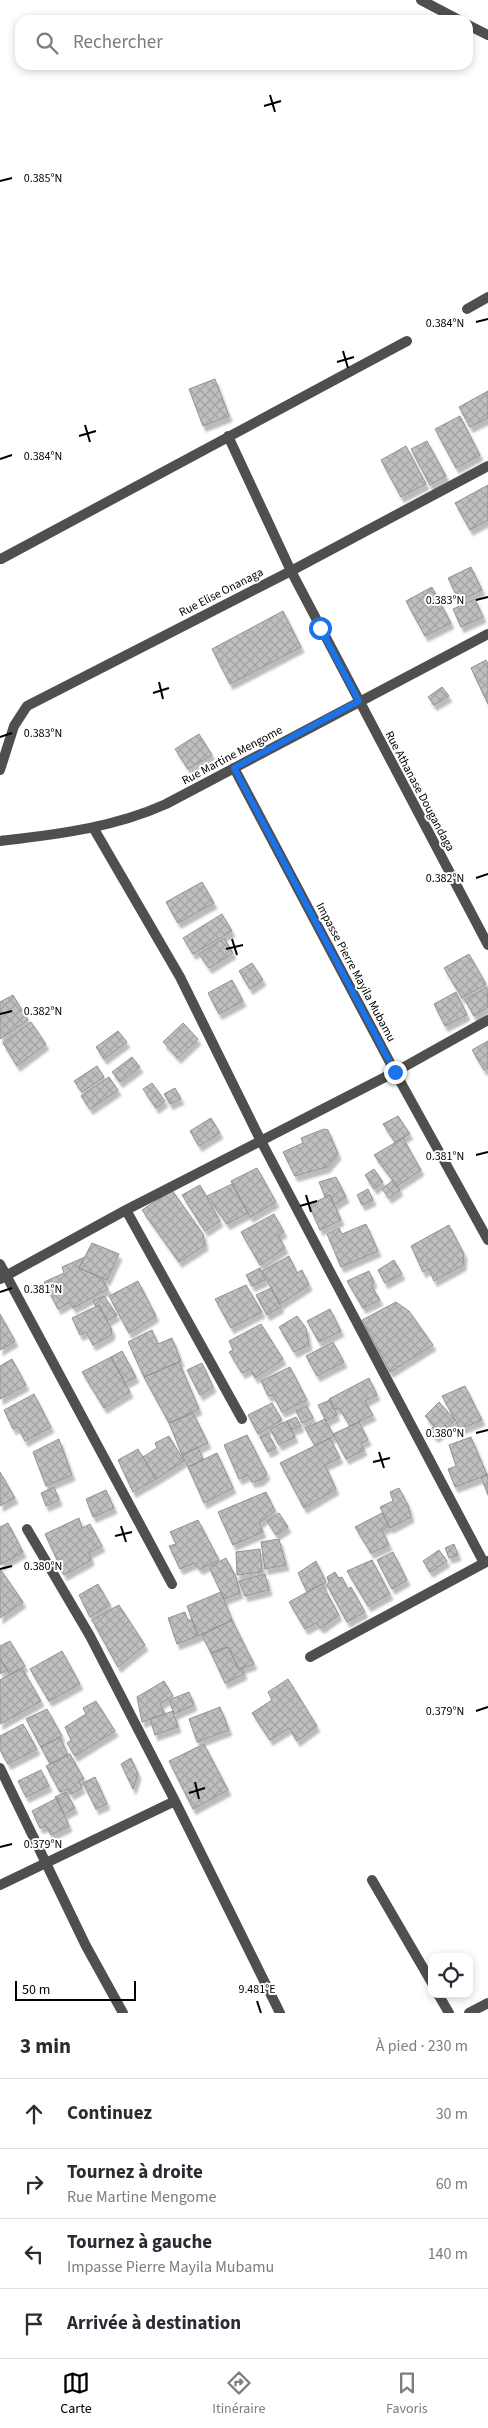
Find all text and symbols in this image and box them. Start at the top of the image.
search box [15,15,473,70]
icon: search [33,29,61,57]
text: Rechercher [73,29,163,56]
text: 0.385°N [24,170,62,187]
text: 0.384°N [426,315,464,332]
text: 0.384°N [24,448,62,465]
street label: Rue Elise Onanaga [176,564,266,621]
text: 0.383°N [426,592,464,609]
route start [309,617,332,640]
street label: Rue Martine Mengome [179,722,286,789]
text: 0.383°N [24,725,62,742]
street label: Rue Athanase Dougandaga [381,728,459,854]
text: 0.382°N [426,870,464,887]
street label: Impasse Pierre Mayila Mubamu [312,900,400,1045]
text: 0.382°N [24,1003,62,1020]
route end [384,1061,407,1084]
text: 0.381°N [426,1148,464,1165]
text: 0.381°N [24,1281,62,1298]
text: 0.380°N [426,1425,464,1442]
text: 0.380°N [24,1558,62,1575]
text: 0.379°N [426,1703,464,1720]
text: 0.379°N [24,1836,62,1853]
map controls [428,1953,473,1998]
button: locate [428,1953,473,1998]
scale bar [15,1978,136,2001]
text: 50 m [22,1980,50,2000]
text: 9.481°E [238,1981,276,1998]
text: 3 min [20,2031,71,2061]
text: À pied · 230 m [376,2035,468,2057]
icon: ahead [20,2100,48,2128]
text: Continuez [67,2100,152,2127]
text: 30 m [436,2103,468,2125]
text: Tournez à droite [67,2159,203,2186]
icon: right [20,2170,48,2198]
text: 60 m [436,2173,468,2195]
text: Rue Martine Mengome [67,2186,216,2208]
text: Tournez à gauche [67,2229,212,2256]
icon: left [20,2240,48,2268]
text: 140 m [428,2243,468,2265]
text: Impasse Pierre Mayila Mubamu [67,2256,274,2278]
icon: arrive [20,2310,48,2338]
text: Arrivée à destination [67,2310,241,2337]
tab: Carte [60,2369,92,2419]
tab: Itinéraire [212,2369,265,2419]
tab: Favoris [386,2369,428,2419]

